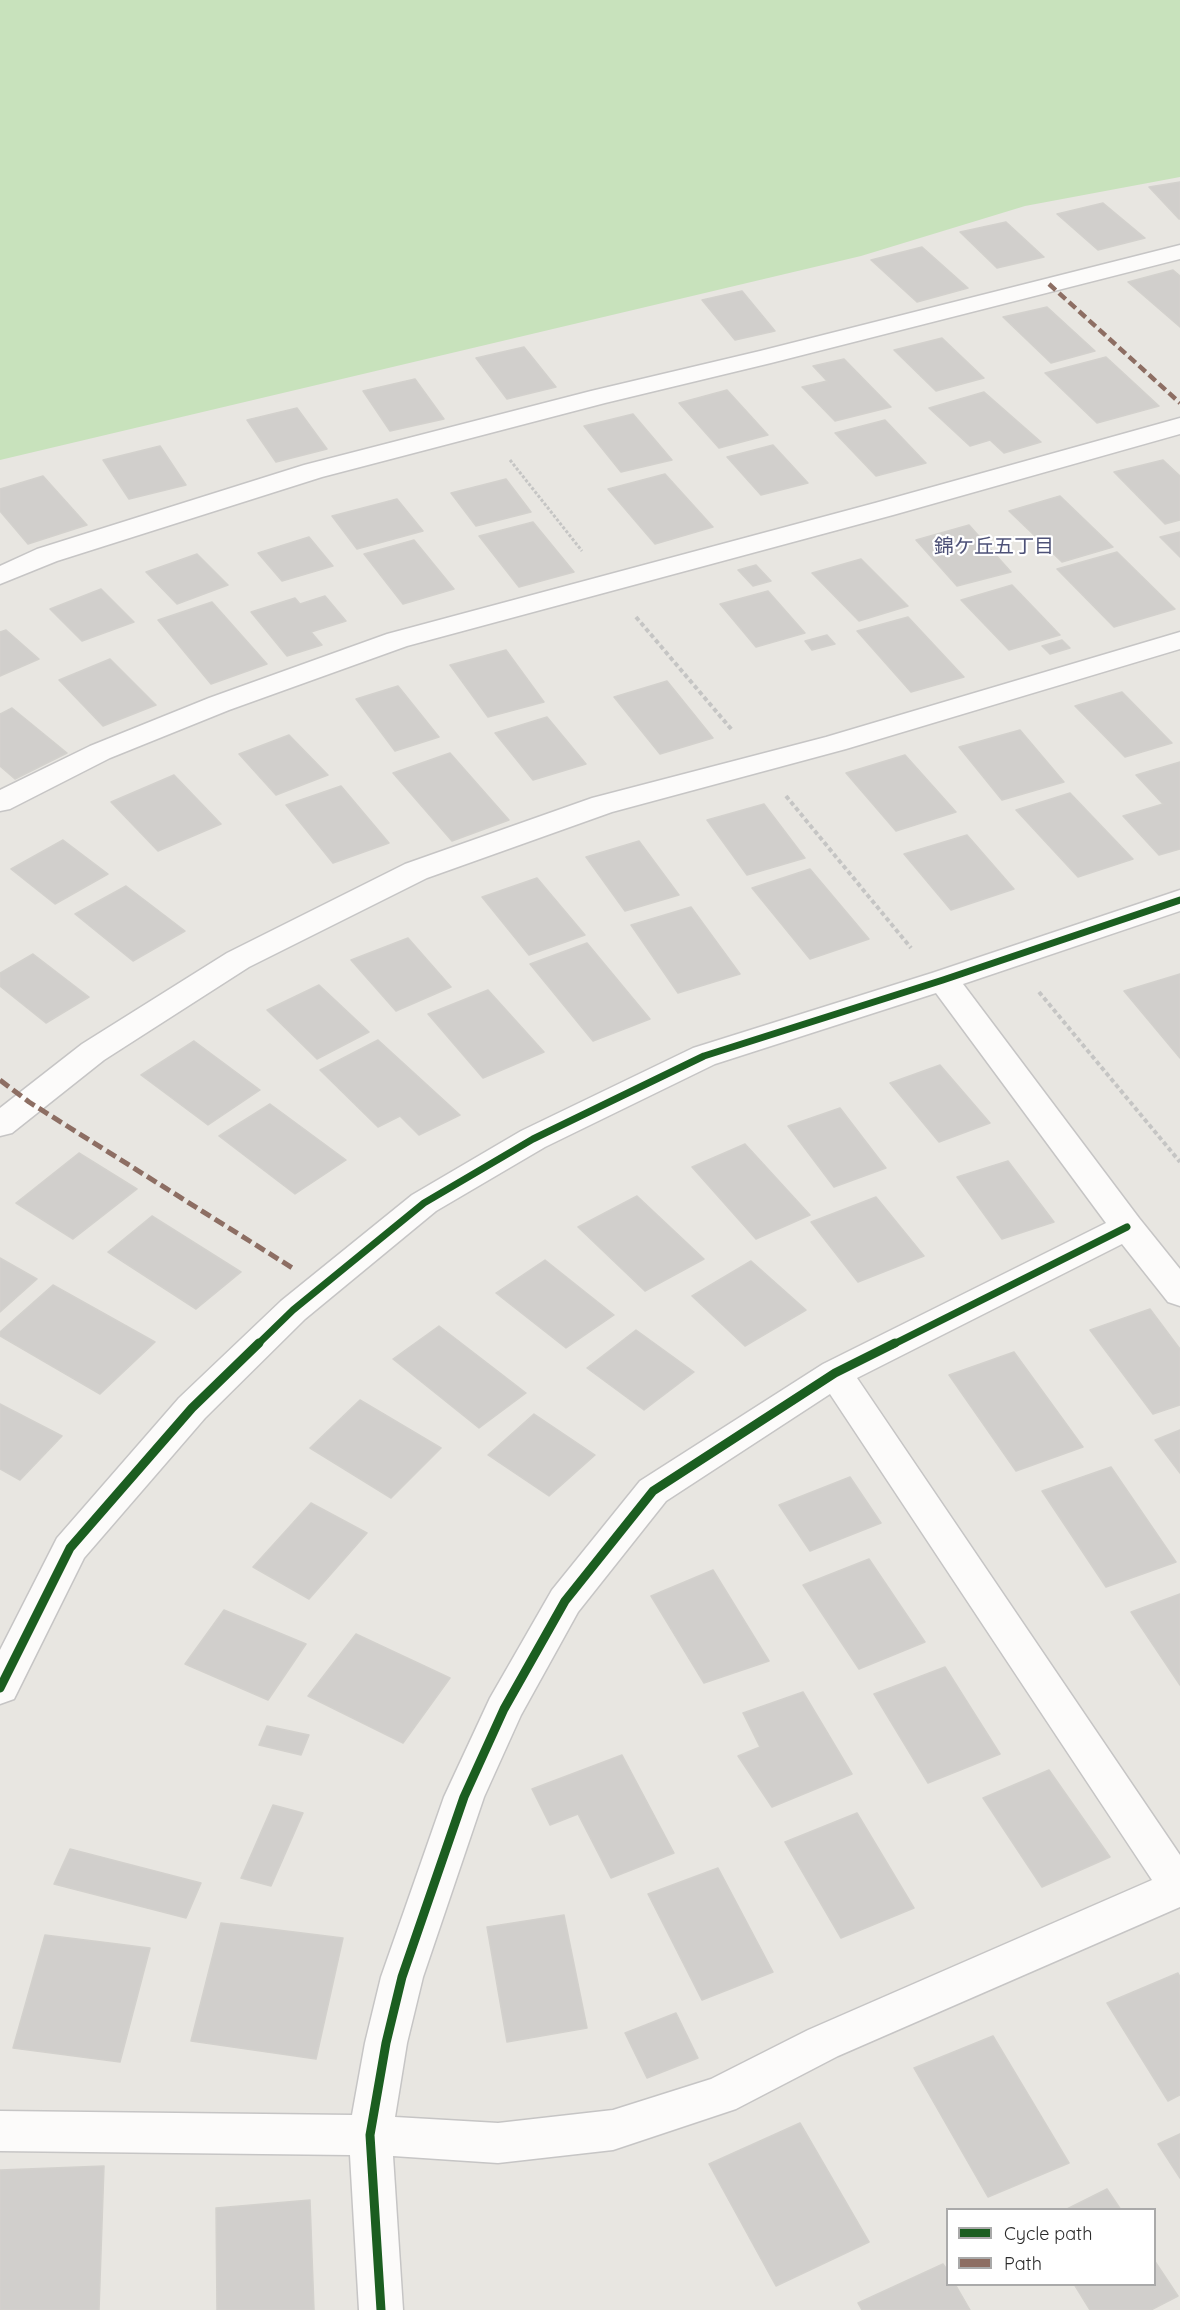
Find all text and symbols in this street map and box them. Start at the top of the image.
district label: 錦ケ丘五丁目 [934,535,1054,559]
legend [946,2208,1156,2286]
text: Cycle path [1004,2222,1092,2245]
text: Path [1004,2252,1042,2275]

